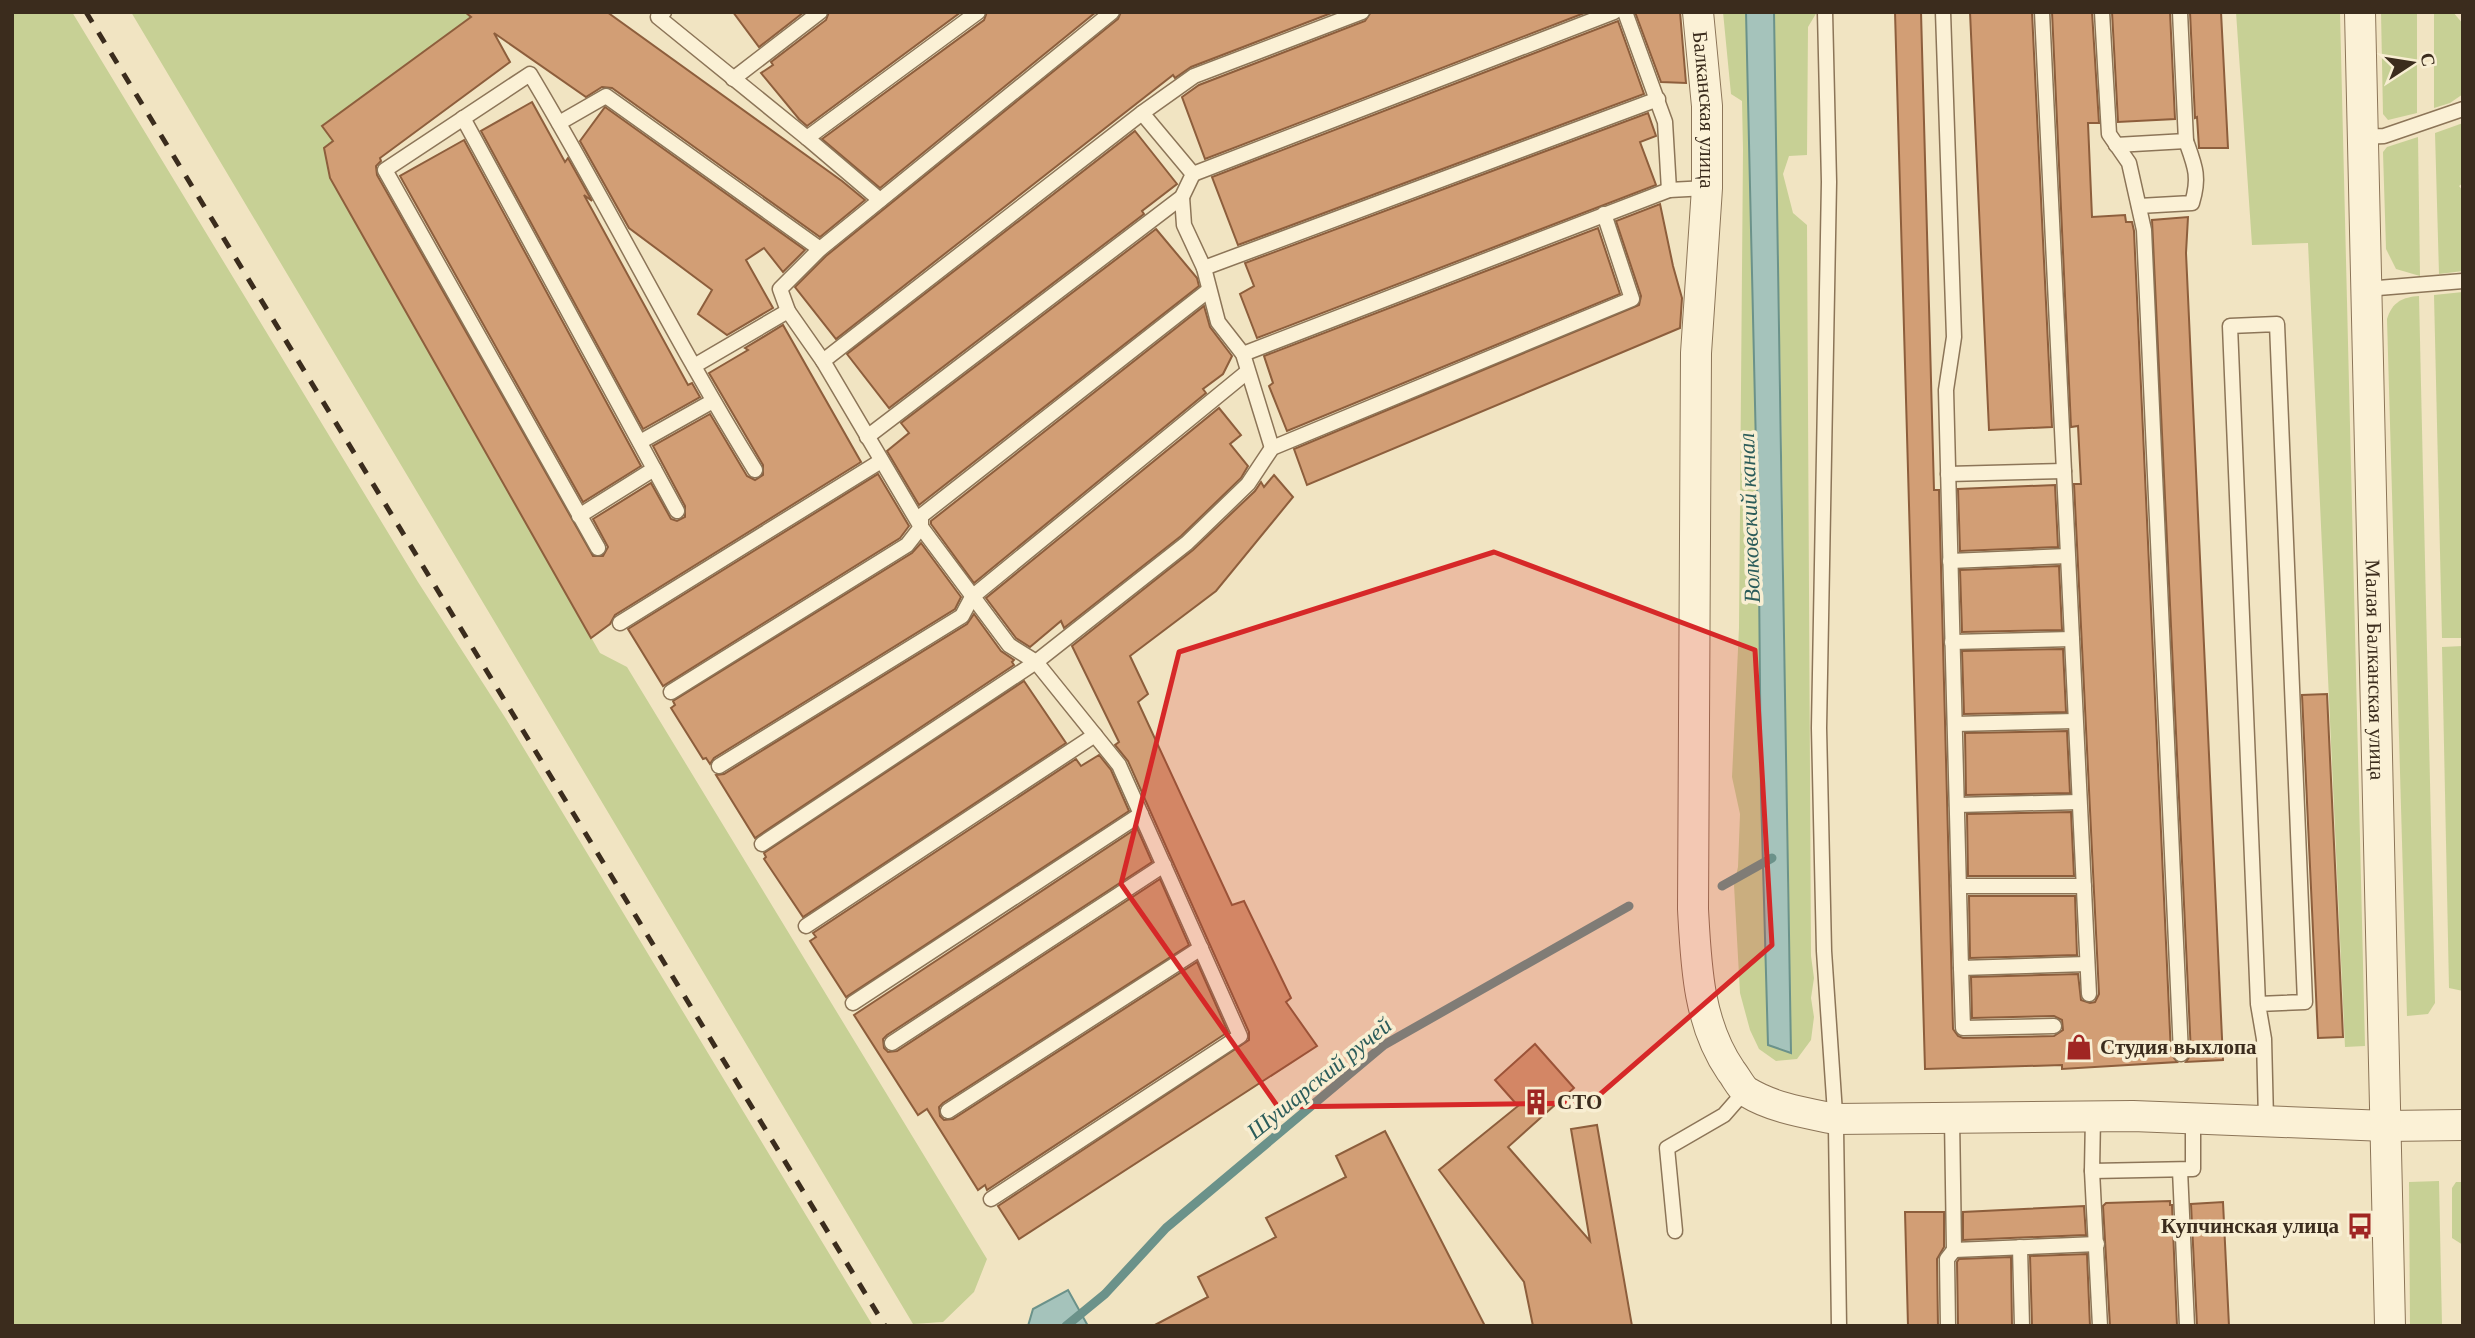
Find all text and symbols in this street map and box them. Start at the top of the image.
north arrow [2377,28,2447,98]
street label: Балканская улица [1688,30,1719,189]
text: С [2416,51,2440,68]
water label: Волковский канал [1734,432,1765,604]
street label: Малая Балканская улица [2361,559,2390,781]
water label: Шушарский ручей [1241,1012,1397,1145]
shop icon: Студия выхлопа [2064,1032,2094,1062]
place label: Студия выхлопа [2100,1035,2257,1059]
building icon: СТО [1521,1087,1551,1117]
place label: СТО [1557,1090,1602,1114]
bus stop icon: Купчинская улица [2345,1211,2375,1241]
place label: Купчинская улица [2161,1214,2339,1238]

